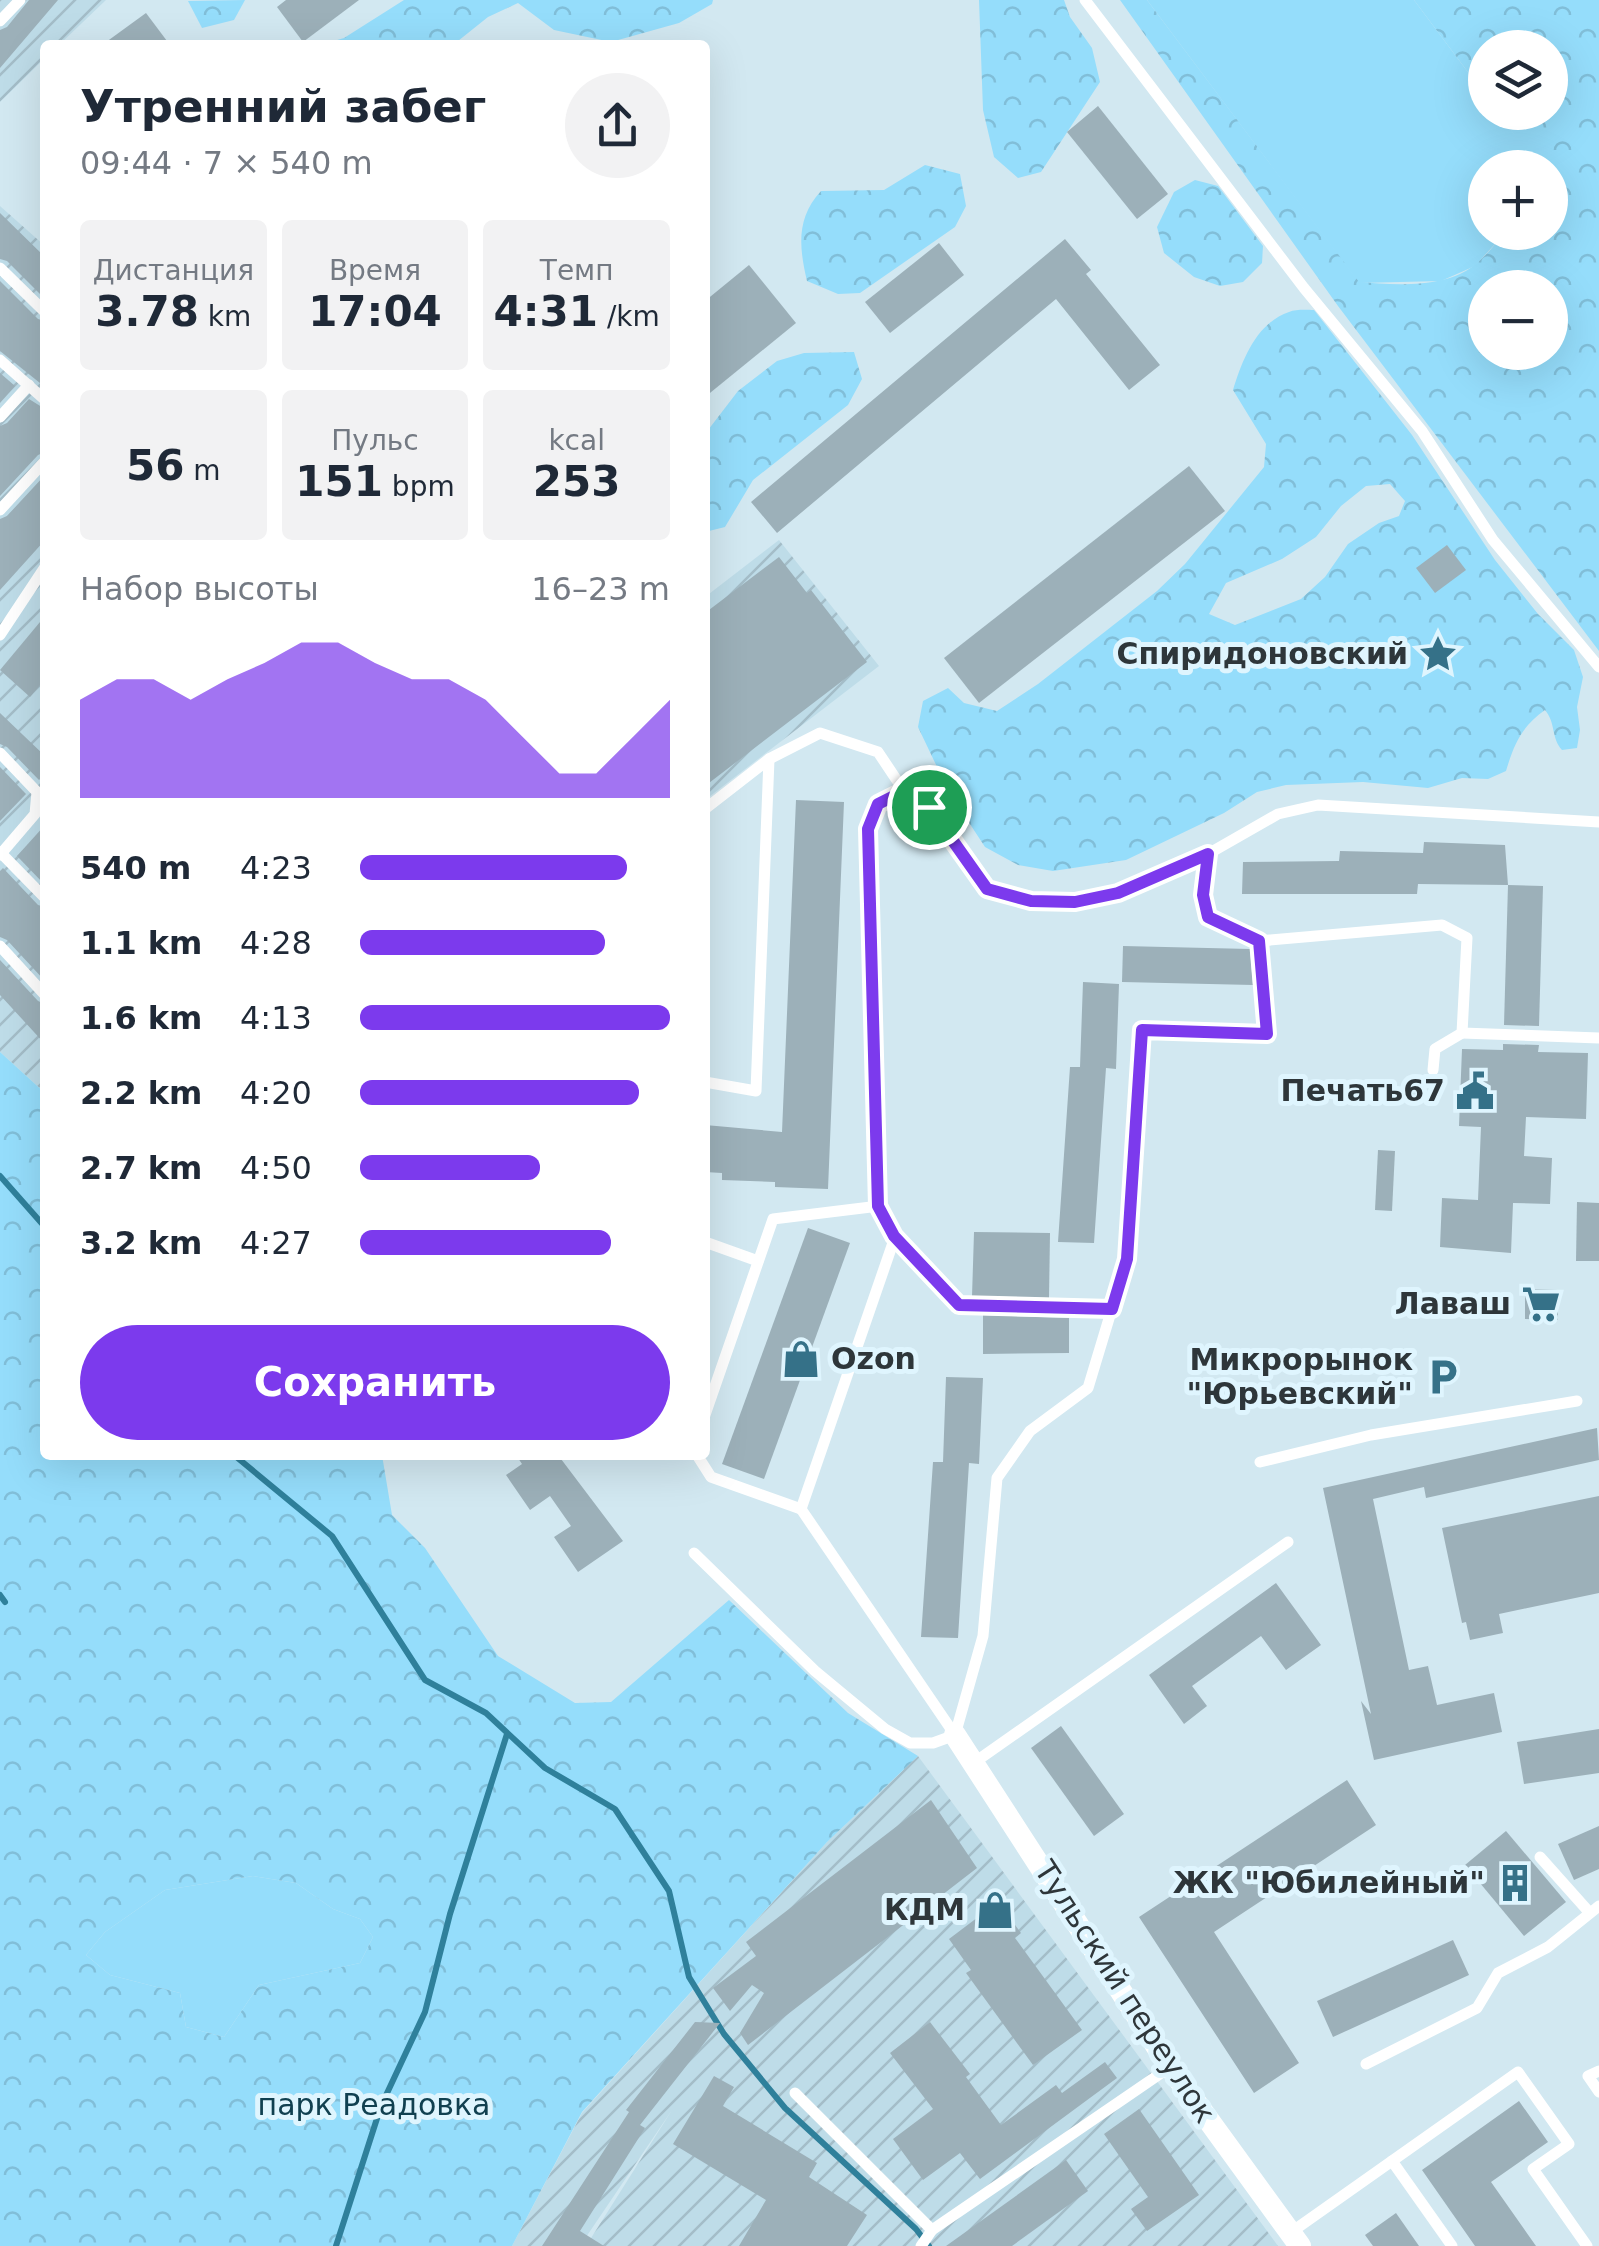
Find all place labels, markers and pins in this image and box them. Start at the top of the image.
place icon: Спиридоновский [1417,633,1459,675]
place label: Спиридоновский [1116,636,1408,671]
pin [887,765,972,850]
public building icon: Печать67 [1454,1070,1496,1112]
place label: Печать67 [1281,1073,1445,1108]
supermarket icon: Лаваш [1520,1283,1562,1325]
place label: Лаваш [1395,1286,1511,1321]
shop icon: Ozon [780,1338,822,1380]
place label: Ozon [831,1341,916,1376]
place label: Микрорынок "Юрьевский" [1187,1342,1413,1411]
parking icon: Микрорынок "Юрьевский" [1422,1356,1464,1398]
building icon: ЖК "Юбилейный" [1494,1862,1536,1904]
place label: ЖК "Юбилейный" [1173,1865,1485,1900]
shop icon: КДМ [974,1889,1016,1931]
place label: КДМ [884,1892,965,1927]

